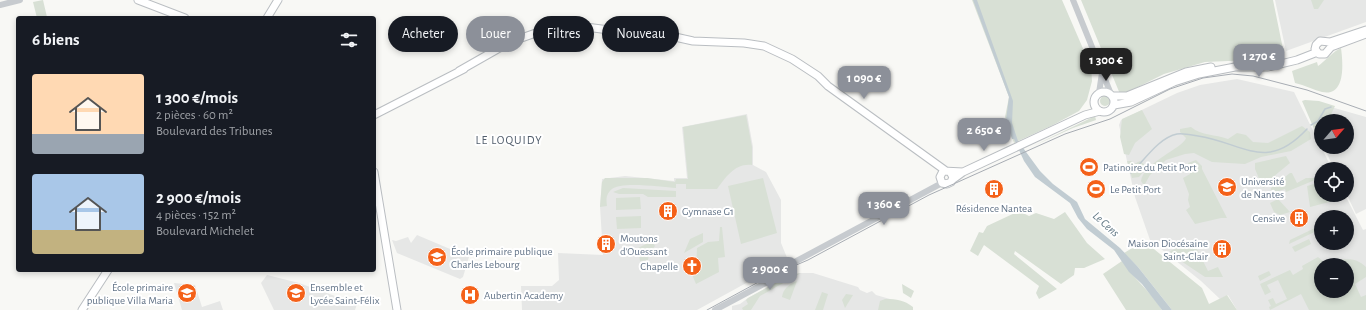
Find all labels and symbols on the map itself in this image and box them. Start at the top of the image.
pin: 1 270 € [1222,44,1296,78]
pin: 1 300 € [1069,48,1143,82]
pin: 1 090 € [827,66,901,100]
north arrow [1314,114,1354,154]
pin: 2 650 € [947,118,1021,152]
district label: LE LOQUIDY [475,134,543,147]
sports icon: Patinoire du Petit Port [1078,156,1100,178]
place label: Patinoire du Petit Port [1103,162,1197,173]
school or university icon: Université de Nantes [1216,176,1238,198]
place label: Université de Nantes [1241,176,1284,200]
building icon: Résidence Nantea [983,178,1005,200]
sports icon: Le Petit Port [1085,178,1107,200]
place label: Le Petit Port [1110,184,1161,195]
pin: 1 360 € [847,192,921,226]
building icon: Gymnase G1 [657,200,679,222]
place label: Résidence Nantea [956,203,1032,214]
place label: Gymnase G1 [682,206,734,217]
building icon: Censive [1288,207,1310,229]
water label: Le Cens [1091,209,1122,239]
place label: Censive [1252,213,1285,224]
building icon: Moutons d'Ouessant [595,233,617,255]
place label: Moutons d'Ouessant [620,233,668,257]
place label: Maison Diocésaine Saint-Clair [1128,238,1208,262]
building icon: Maison Diocésaine Saint-Clair [1211,238,1233,260]
place label: École primaire publique Charles Lebourg [451,245,552,270]
school or university icon: École primaire publique Charles Lebourg [426,246,448,268]
church icon: Chapelle [681,255,703,277]
pin: 2 900 € [733,257,807,291]
place label: Chapelle [640,261,678,272]
place label: École primaire publique Villa Maria [87,281,173,306]
school or university icon: École primaire publique Villa Maria [176,282,198,304]
school or university icon: Ensemble et Lycée Saint-Félix [285,282,307,304]
place label: Ensemble et Lycée Saint-Félix [310,282,380,306]
hospital icon: Aubertin Academy [459,284,481,306]
place label: Aubertin Academy [484,290,563,301]

